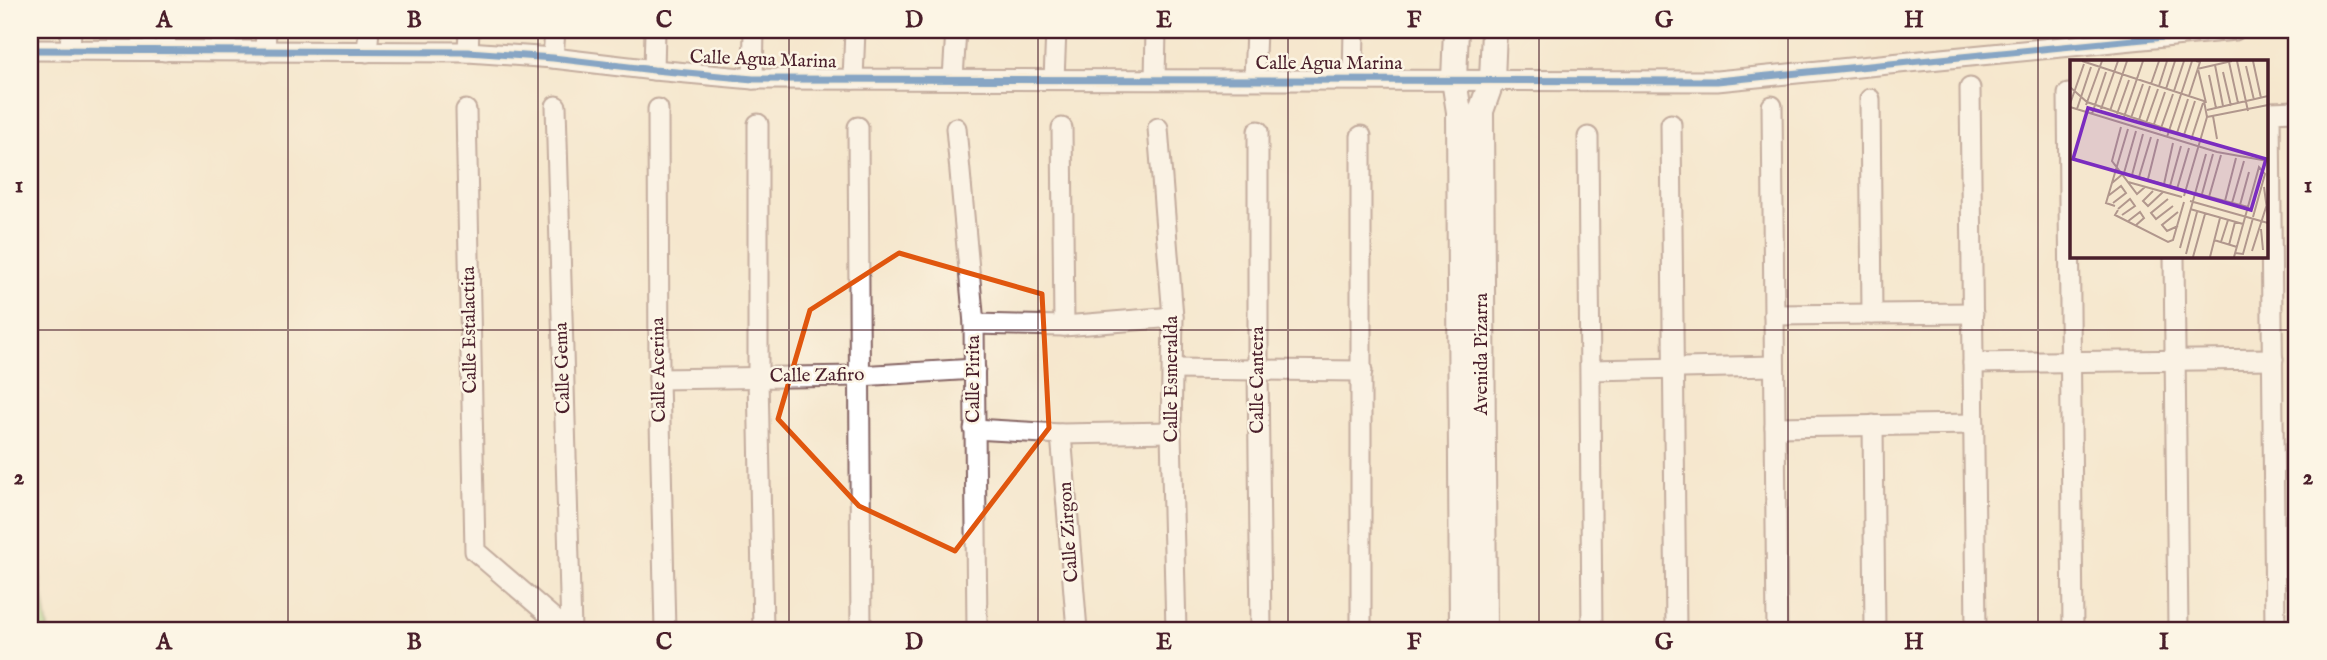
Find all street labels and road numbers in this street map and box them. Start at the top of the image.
street label: Calle Agua Marina [689,45,838,75]
street label: Calle Agua Marina [1256,52,1403,76]
street label: Calle Estalactita [457,265,483,394]
street label: Avenida Pizarra [1470,292,1494,416]
street label: Calle Esmeralda [1160,315,1184,442]
street label: Calle Acerina [646,316,672,423]
street label: Calle Gema [549,321,577,414]
street label: Calle Cantera [1246,326,1270,434]
street label: Calle Pirita [962,334,986,423]
street label: Calle Zafiro [769,363,865,389]
street label: Calle Zirgon [1054,481,1084,583]

